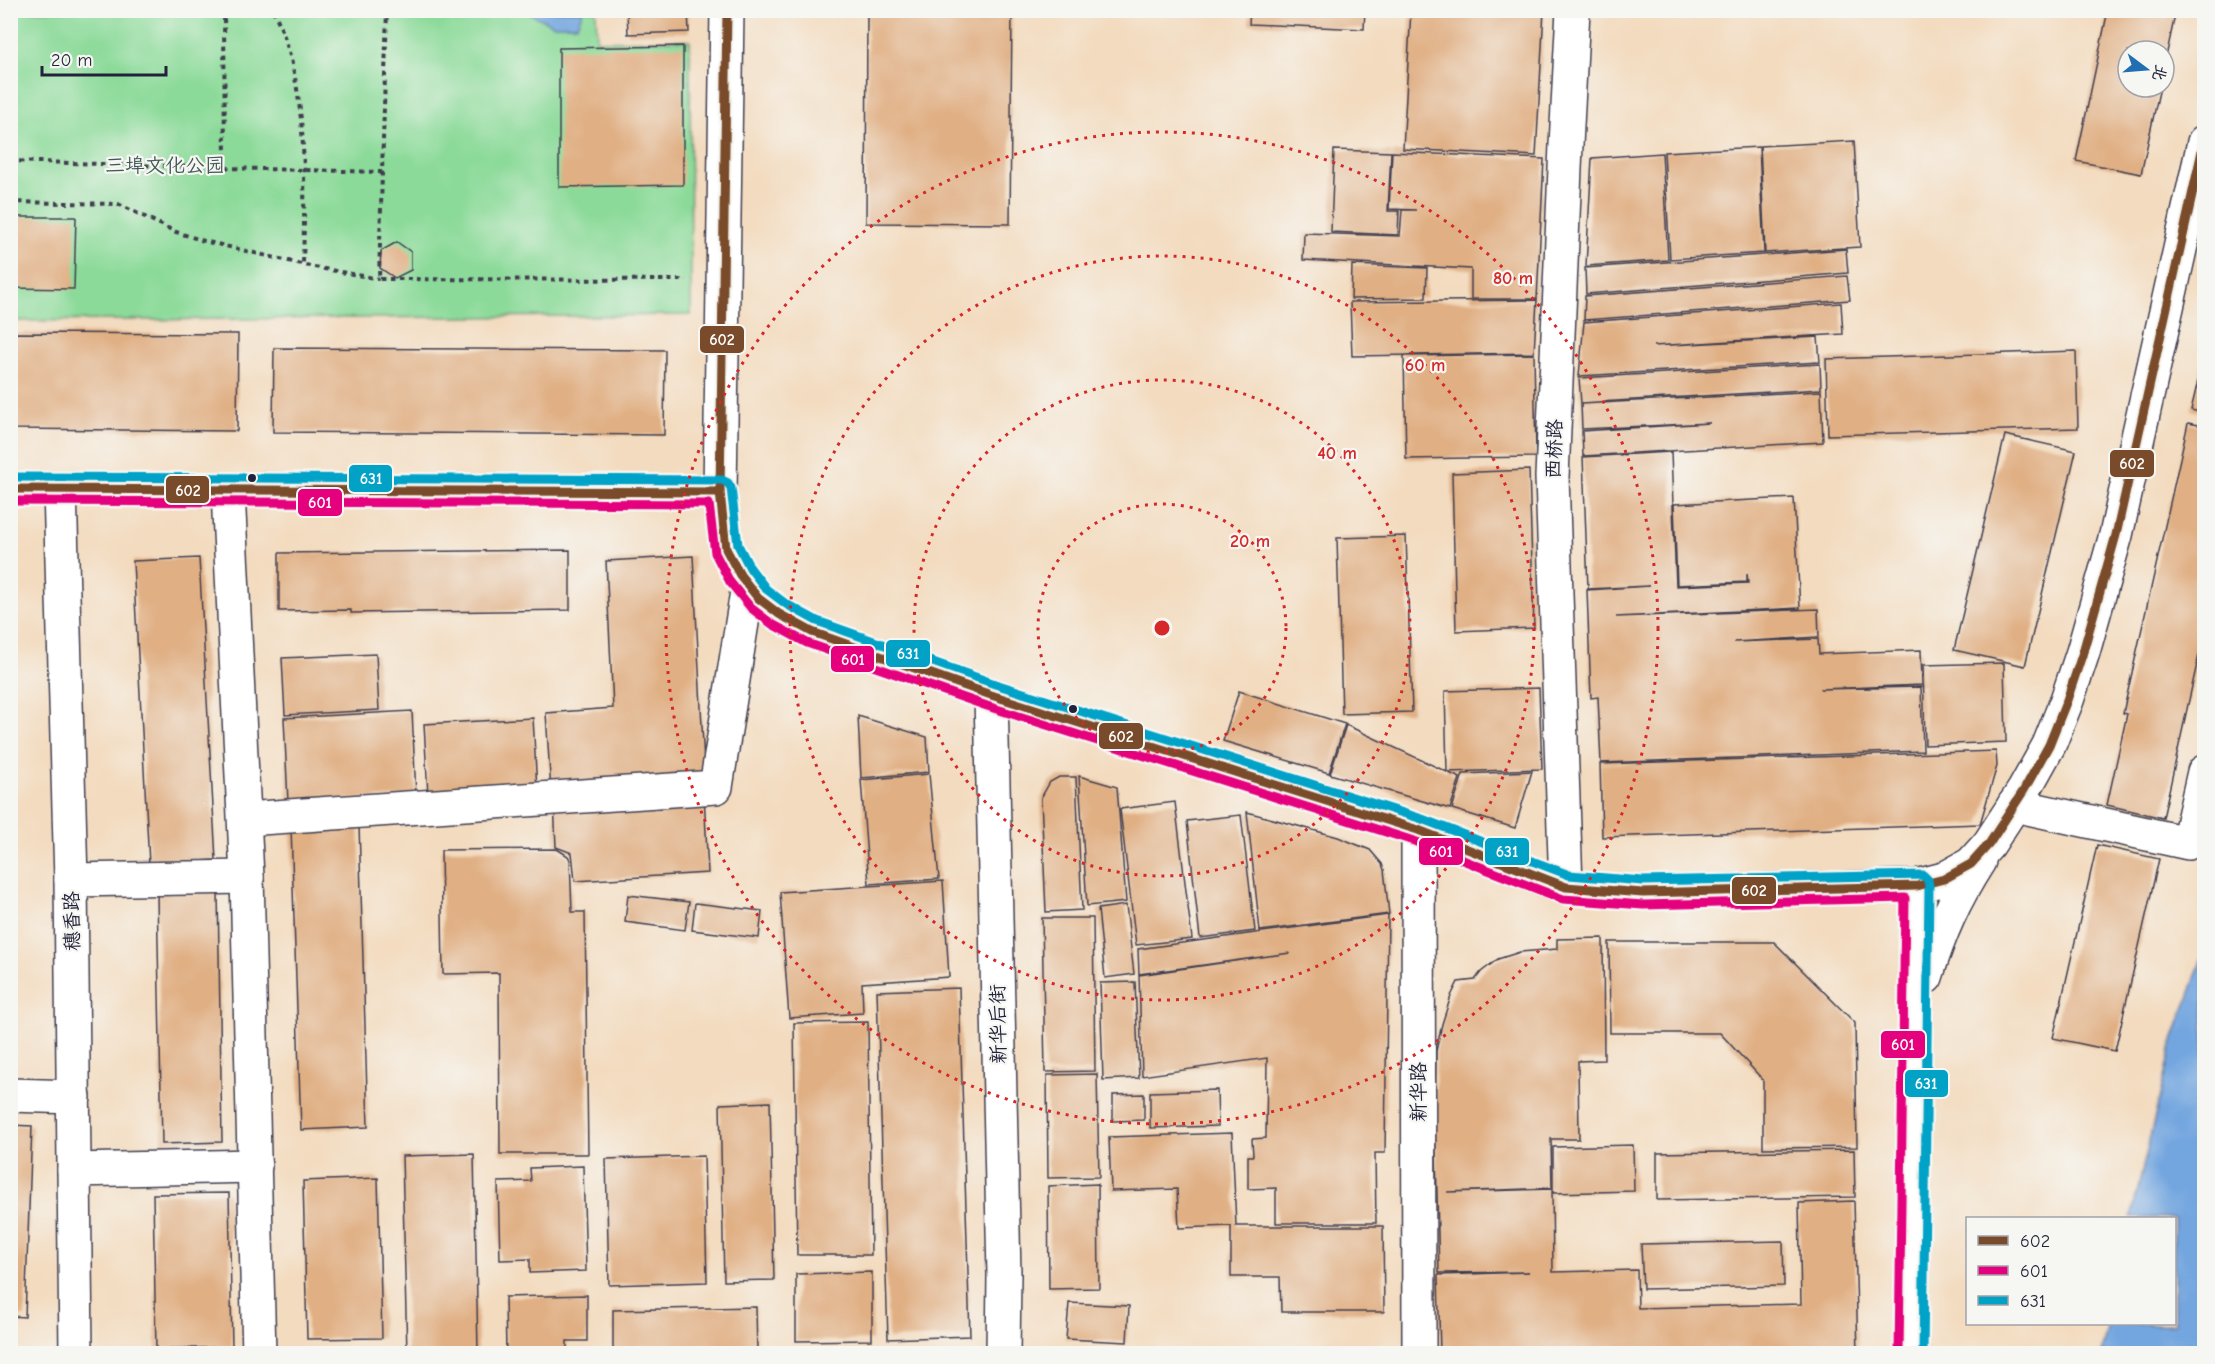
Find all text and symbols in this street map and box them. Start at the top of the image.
scale bar [42,39,166,77]
north arrow [2116,39,2176,99]
text: 20 m [51,50,92,71]
text: 北 [2149,63,2170,83]
park label: 三埠文化公园 [105,154,225,177]
text: 80 m [1493,268,1533,289]
line badge: 602 [699,325,745,354]
text: 602 [709,331,735,349]
text: 60 m [1405,355,1445,376]
street label: 西桥路 [1541,418,1567,479]
text: 40 m [1317,443,1357,464]
line badge: 602 [2109,449,2155,478]
text: 602 [2119,455,2145,473]
line badge: 631 [348,464,393,493]
text: 631 [360,470,382,488]
unlabelled marker [246,472,258,484]
line badge: 602 [165,475,210,504]
text: 602 [175,482,201,500]
line badge: 601 [297,488,343,517]
text: 601 [308,494,332,512]
text: 20 m [1230,531,1270,552]
centre of rings [1152,618,1172,638]
line badge: 631 [885,639,931,668]
line badge: 601 [830,645,875,673]
text: 631 [897,645,919,663]
text: 601 [841,651,865,669]
unlabelled marker [1067,703,1079,715]
line badge: 602 [1098,722,1144,750]
text: 602 [1108,728,1134,746]
line badge: 601 [1418,837,1464,866]
line badge: 631 [1484,837,1530,866]
text: 601 [1429,843,1453,861]
text: 631 [1496,843,1518,861]
line badge: 602 [1731,876,1777,905]
text: 602 [1741,882,1767,900]
street label: 穗香路 [60,890,84,951]
street label: 新华后街 [986,984,1010,1064]
line badge: 601 [1880,1030,1926,1059]
text: 601 [1891,1036,1915,1054]
street label: 新华路 [1407,1061,1430,1122]
line badge: 631 [1904,1069,1949,1098]
text: 631 [1915,1075,1937,1093]
legend [1966,1217,2176,1325]
text: 602 [2020,1231,2050,1252]
text: 601 [2020,1261,2048,1282]
text: 631 [2020,1291,2046,1312]

